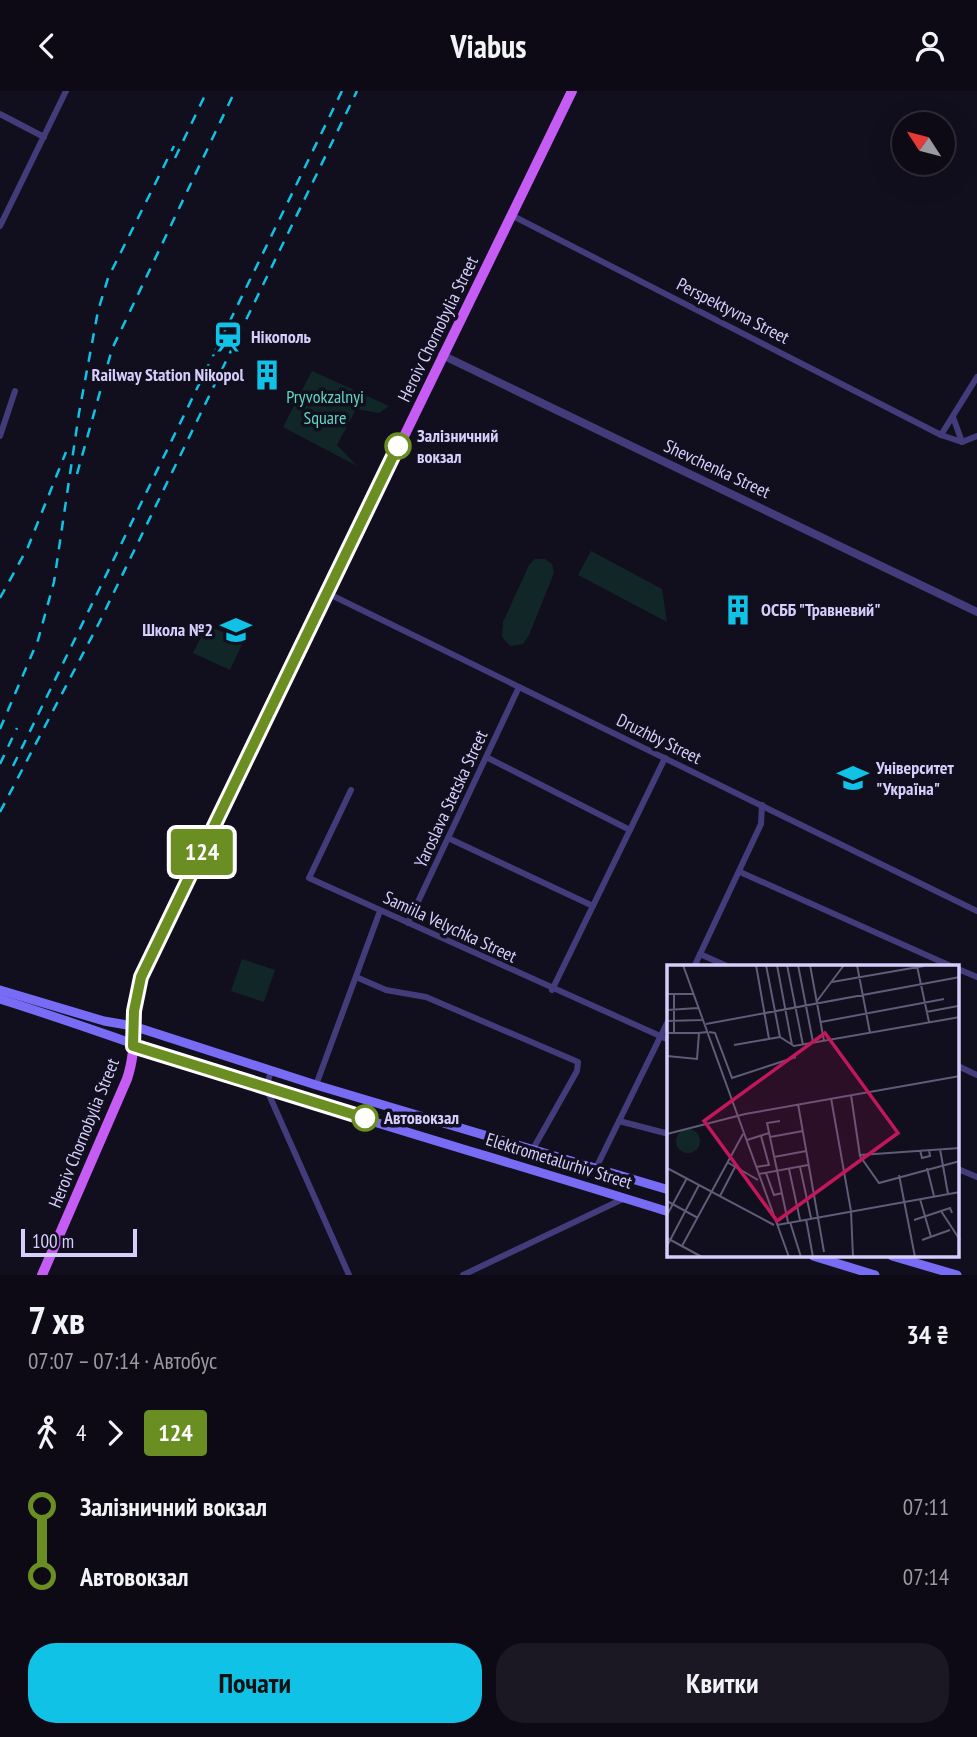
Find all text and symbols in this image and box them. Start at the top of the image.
text: Viabus [450,25,527,67]
icon: back [28,27,66,65]
icon: person [911,27,949,65]
north arrow [892,112,956,175]
map controls [892,112,955,175]
street label: Heroiv Chornobylia Street [392,252,483,405]
street label: Perspektyvna Street [673,272,793,349]
station icon: Нікополь [211,320,245,354]
place label: Нікополь [251,325,312,348]
building icon: Railway Station Nikopol [250,358,284,392]
place label: Railway Station Nikopol [91,363,245,386]
park label: Pryvokzalnyi Square [286,385,364,429]
place label: Залізничний вокзал [417,424,498,468]
marker: Залізничний вокзал [385,433,411,459]
street label: Shevchenka Street [660,434,774,503]
building icon: ОСББ "Травневий" [721,593,755,627]
place label: ОСББ "Травневий" [761,598,881,621]
school or university icon: Школа №2 [219,613,253,647]
place label: Школа №2 [142,618,213,641]
street label: Druzhby Street [613,708,705,769]
street label: Yaroslava Stetska Street [409,726,492,871]
place label: Університет "Україна" [875,756,954,800]
school or university icon: Університет "Україна" [836,761,870,795]
line badge: 124 [162,829,242,875]
text: 124 [185,836,219,867]
street label: Samiila Velychka Street [380,886,521,968]
inset map [667,965,960,1257]
street label: Heroiv Chornobylia Street [43,1055,124,1211]
marker: Автовокзал [352,1105,378,1131]
place label: Автовокзал [383,1106,459,1129]
street label: Elektrometalurhiv Street [483,1127,635,1194]
scale bar [21,1226,136,1258]
text: 100 m [32,1229,74,1253]
text: 7 хв [28,1295,85,1344]
text: 34 ₴ [906,1318,949,1351]
text: 07:07 – 07:14 · Автобус [28,1346,217,1375]
icon: walk [28,1414,66,1452]
icon: forward [96,1414,134,1452]
text: 124 [158,1417,193,1448]
text: 4 [76,1418,86,1447]
text: Залізничний вокзал [80,1490,267,1523]
text: 07:11 [903,1492,949,1521]
text: Автовокзал [80,1560,189,1593]
text: 07:14 [903,1562,949,1591]
button: Почати [28,1643,482,1723]
button: Квитки [496,1643,949,1723]

